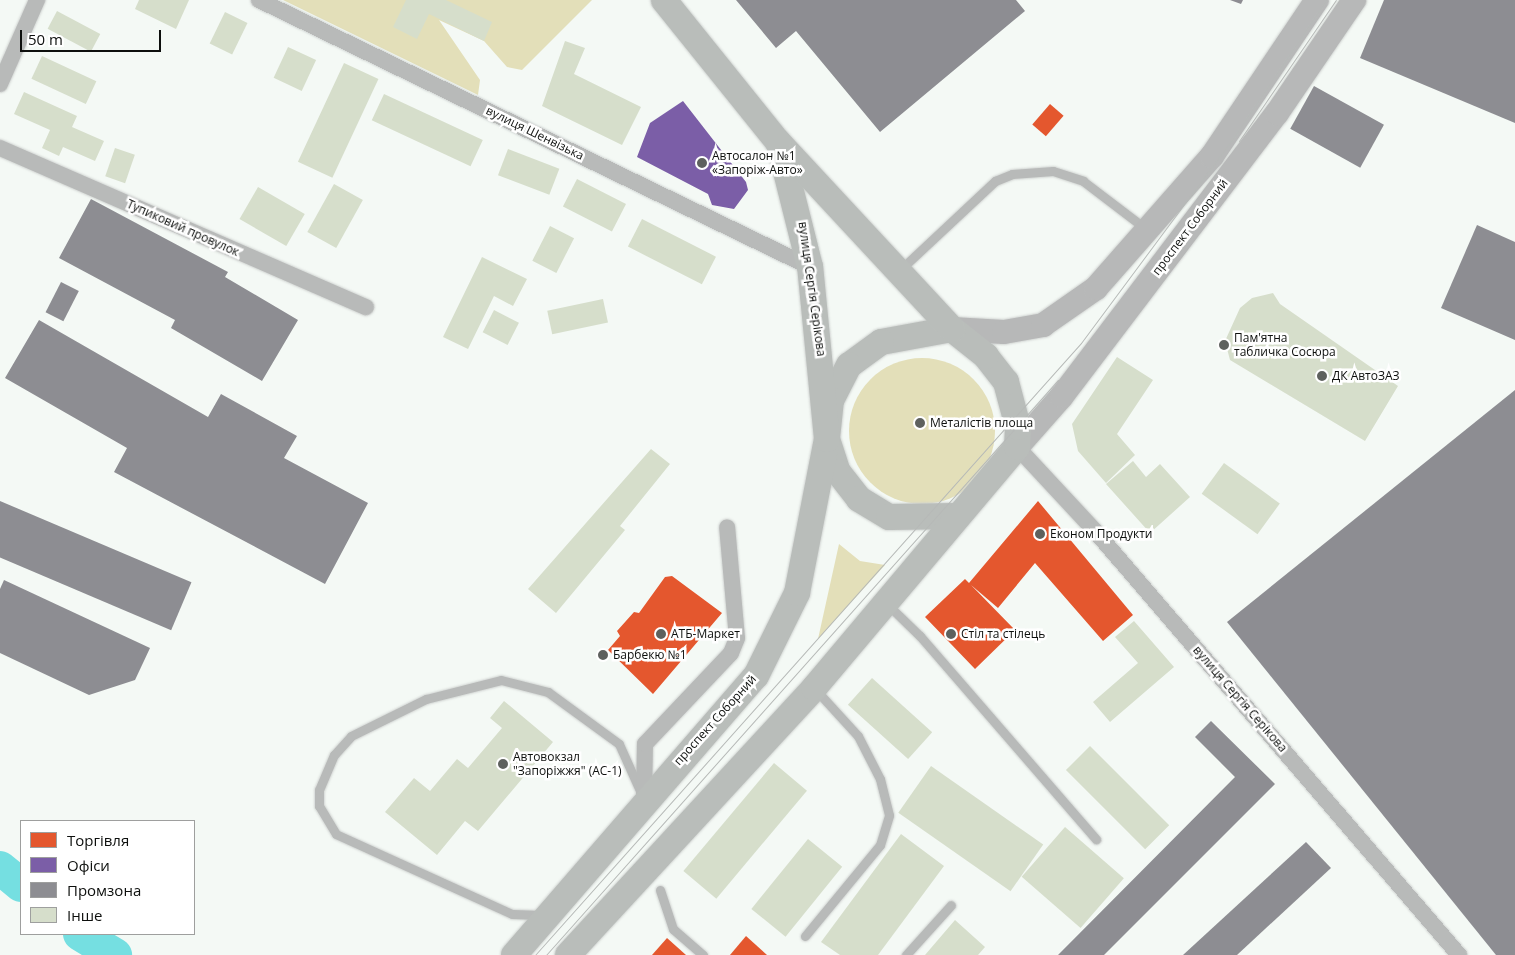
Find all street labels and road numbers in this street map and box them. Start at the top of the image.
street label: вулиця Шенвізька [484,103,586,163]
street label: проспект Соборний [1149,176,1231,278]
street label: Тупиковий провулок [125,197,241,259]
street label: вулиця Сергія Серікова [795,221,829,357]
street label: вулиця Сергія Серікова [1190,643,1290,755]
street label: проспект Соборний [671,672,759,768]

